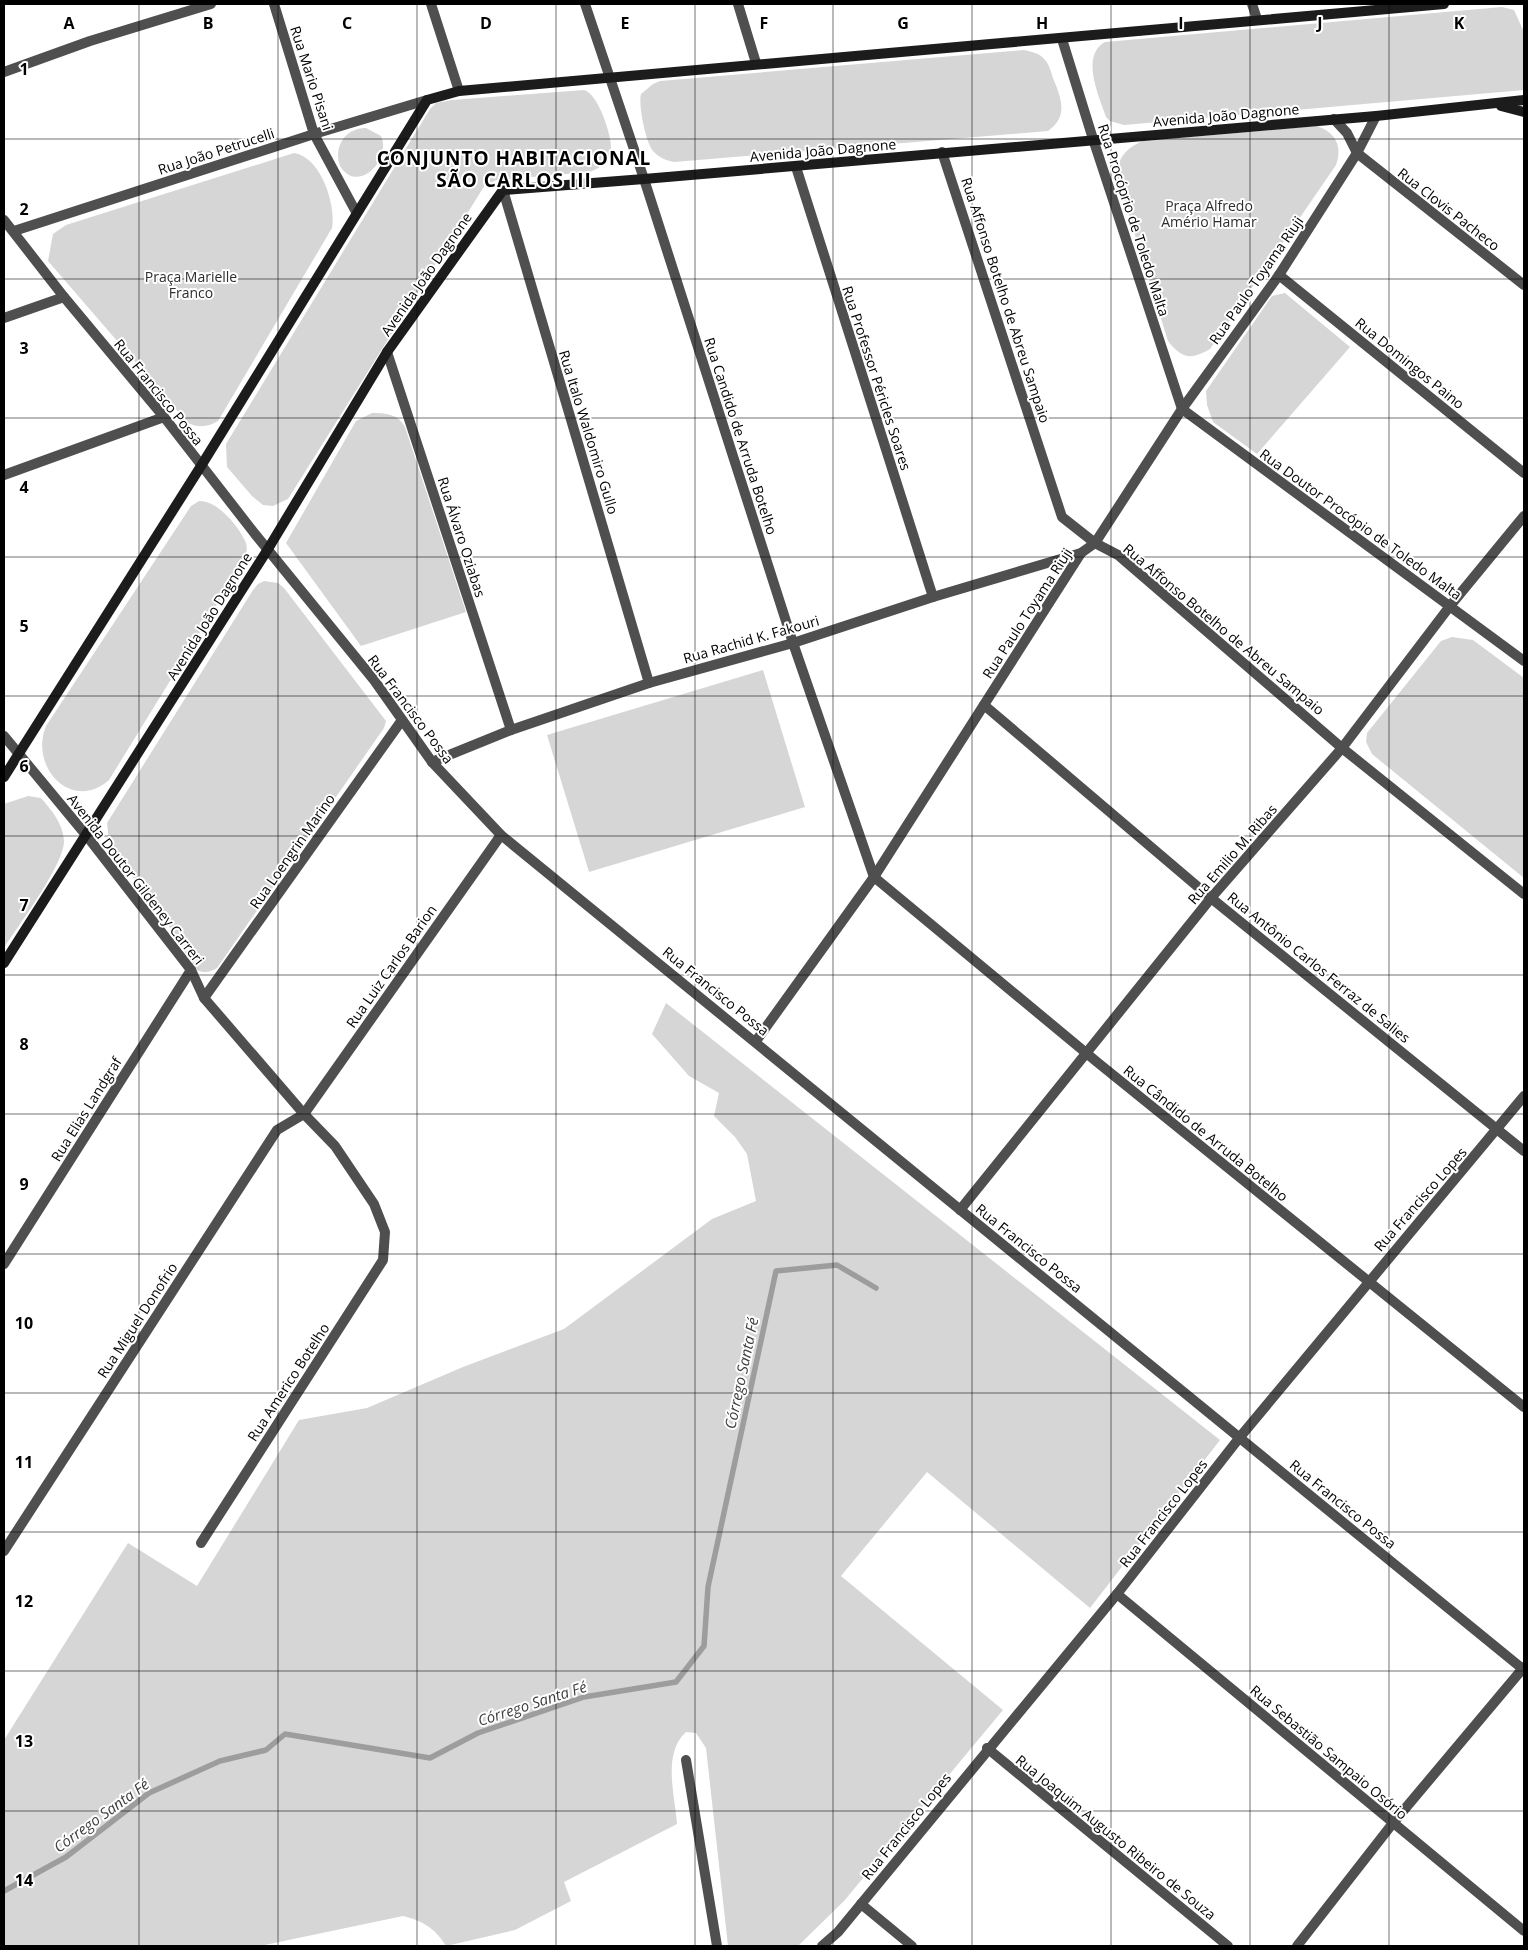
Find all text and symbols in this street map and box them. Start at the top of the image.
text: A [63,12,75,34]
text: B [203,12,213,34]
text: C [342,12,352,34]
text: D [480,12,492,34]
text: E [621,12,630,34]
text: F [760,12,768,34]
text: G [897,12,909,34]
text: H [1036,12,1048,34]
text: I [1178,12,1184,34]
text: J [1315,12,1323,34]
text: K [1454,12,1465,34]
street label: Rua Mario Pisani [286,23,338,133]
text: 1 [19,58,29,80]
street label: Avenida João Dagnone [1152,99,1300,131]
street label: Rua Procóprio de Toledo Malta [1094,121,1174,319]
street label: Rua João Petrucelli [155,123,277,179]
street label: Avenida João Dagnone [749,134,897,166]
district label: CONJUNTO HABITACIONAL SÃO CARLOS III [377,145,651,193]
street label: Rua Clovis Pacheco [1394,163,1504,255]
street label: Rua Affonso Botelho de Abreu Sampaio [957,175,1055,425]
park label: Praça Alfredo Amério Hamar [1161,196,1257,231]
text: 2 [19,198,29,220]
street label: Avenida João Dagnone [376,208,476,340]
street label: Rua Paulo Toyama Riuji [1205,212,1307,348]
park label: Praça Marielle Franco [145,267,237,302]
street label: Rua Professor Péricles Soares [838,283,916,473]
street label: Rua Domingos Paino [1351,313,1469,413]
street label: Rua Francisco Possa [110,335,208,449]
street label: Rua Candido de Arruda Botelho [700,335,782,537]
text: 3 [19,337,29,359]
street label: Rua Italo Waldomiro Gullo [555,348,623,516]
street label: Rua Doutor Procópio de Toledo Malta [1256,444,1466,604]
street label: Rua Álvaro Oziabas [434,474,491,600]
text: 4 [19,476,29,498]
street label: Rua Affonso Botelho de Abreu Sampaio [1119,539,1329,719]
street label: Rua Paulo Toyama Riuji [978,544,1076,682]
street label: Avenida João Dagnone [162,549,256,683]
street label: Rua Rachid K. Fakouri [681,610,821,668]
text: 5 [19,615,29,637]
street label: Rua Francisco Possa [364,651,458,767]
text: 6 [19,755,29,777]
street label: Avenida Doutor Gildeney Carreri [63,790,209,968]
street label: Rua Loengrin Marino [245,790,339,912]
street label: Rua Emilio M. Ribas [1183,800,1281,908]
street label: Rua Antônio Carlos Ferraz de Salies [1224,887,1415,1047]
text: 7 [19,894,29,916]
street label: Rua Luiz Carlos Barion [341,901,441,1031]
street label: Rua Francisco Possa [659,942,773,1040]
text: 8 [19,1033,29,1055]
street label: Rua Elias Landgraf [46,1052,126,1165]
street label: Rua Cândido de Arruda Botelho [1120,1061,1292,1205]
street label: Rua Francisco Lopes [1369,1143,1471,1255]
text: 9 [19,1173,29,1195]
street label: Rua Francisco Possa [972,1199,1086,1297]
street label: Rua Miguel Donofrio [93,1259,181,1381]
text: 10 [15,1312,33,1334]
water label: Córrego Santa Fé [719,1315,763,1431]
street label: Rua Americo Botelho [243,1319,333,1445]
text: 11 [15,1451,33,1473]
street label: Rua Francisco Lopes [1115,1455,1211,1571]
street label: Rua Francisco Possa [1286,1455,1400,1553]
text: 12 [15,1590,33,1612]
water label: Córrego Santa Fé [475,1676,589,1730]
street label: Rua Sebastião Sampaio Osório [1246,1681,1412,1823]
text: 13 [15,1730,33,1752]
street label: Rua Joaquim Augusto Ribeiro de Souza [1012,1750,1220,1924]
street label: Rua Francisco Lopes [857,1768,955,1883]
water label: Córrego Santa Fé [49,1773,153,1856]
text: 14 [15,1869,33,1891]

